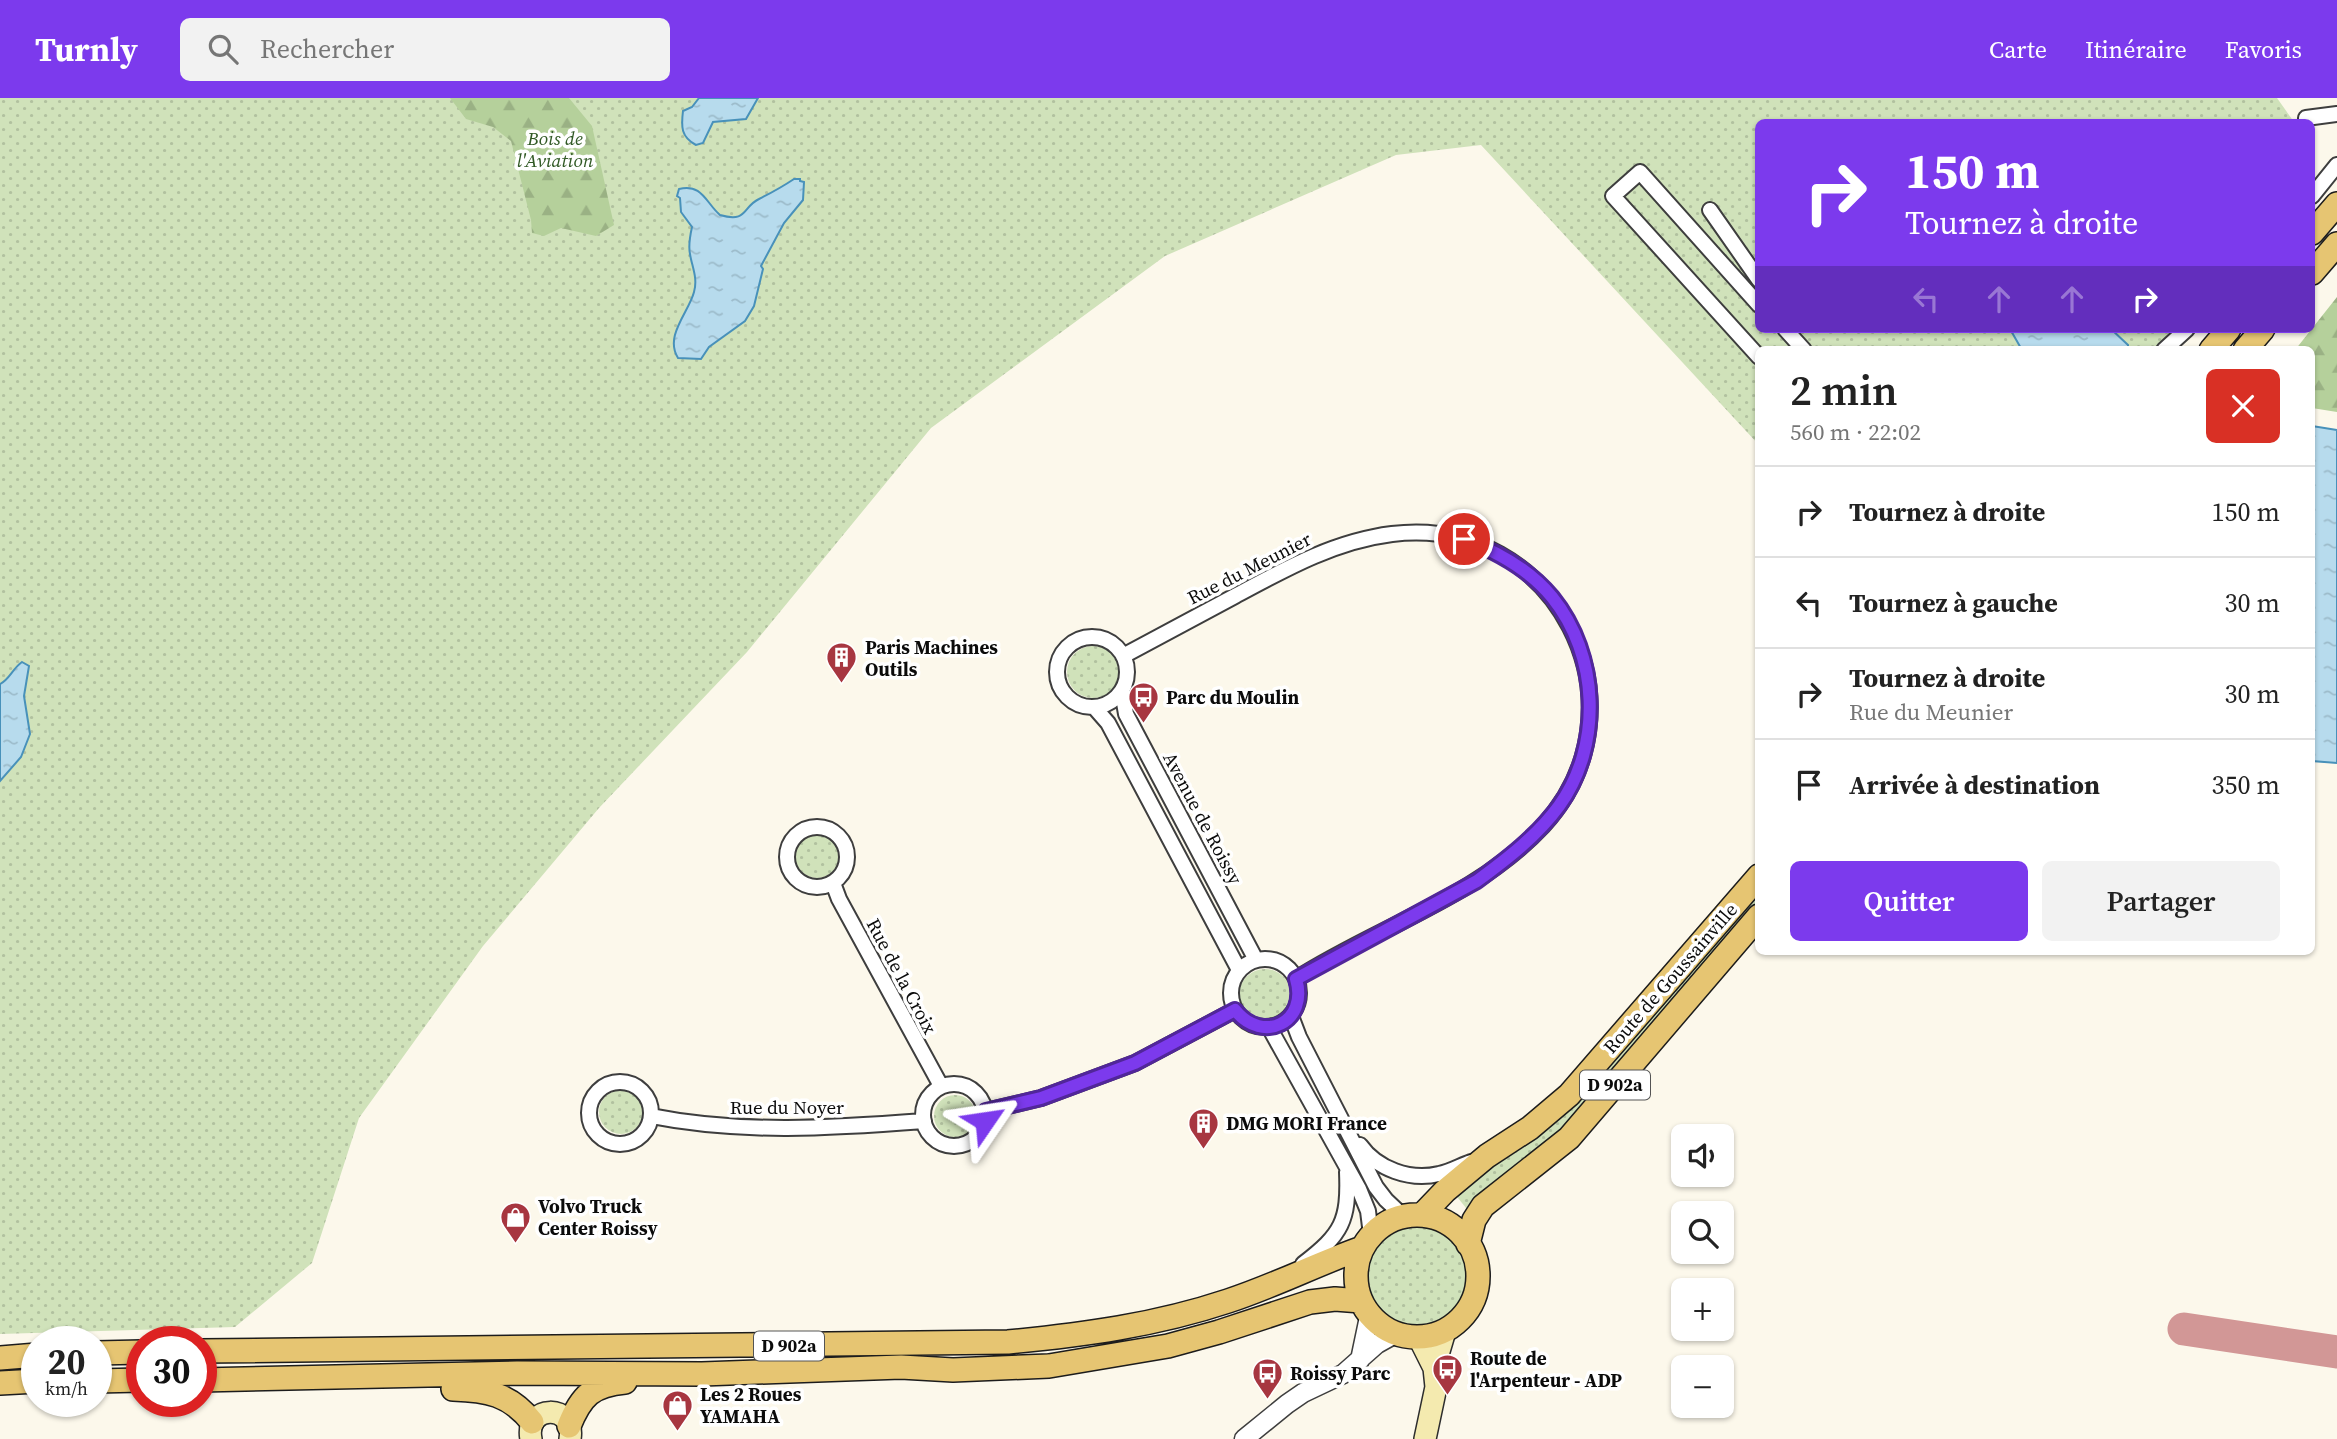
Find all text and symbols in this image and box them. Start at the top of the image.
search box [180,18,670,81]
text: Turnly [35,27,138,72]
icon: search [204,30,242,68]
text: Rechercher [260,31,394,67]
text: Carte [1989,33,2047,66]
text: Itinéraire [2085,33,2187,66]
text: Favoris [2225,33,2302,66]
park label: Bois de l'Aviation [517,125,594,173]
text: 150 m [1905,137,2040,204]
icon: right [1790,147,1881,238]
text: Tournez à droite [1905,201,2138,245]
icon: left [1907,280,1945,318]
icon: ahead [1980,280,2018,318]
icon: ahead [2053,280,2091,318]
icon: right [2126,280,2164,318]
text: 2 min [1790,361,1898,419]
button: close [2206,369,2280,443]
text: 560 m · 22:02 [1790,416,1921,448]
icon: right [1790,493,1828,531]
text: Tournez à droite [1849,494,2045,530]
text: 150 m [2212,494,2280,530]
pin [1434,509,1494,569]
icon: arrive [1445,520,1483,558]
street label: Rue du Meunier [1183,526,1315,610]
icon: left [1790,584,1828,622]
text: Tournez à gauche [1849,585,2058,621]
text: 30 m [2225,585,2280,621]
place label: Paris Machines Outils [865,634,998,682]
building icon: Paris Machines Outils [825,641,859,685]
text: Tournez à droite [1849,660,2045,696]
icon: right [1790,675,1828,713]
text: 30 m [2225,676,2280,712]
bus stop icon: Parc du Moulin [1126,680,1160,724]
place label: Parc du Moulin [1166,684,1299,710]
text: Rue du Meunier [1849,696,2013,728]
street label: Avenue de Roissy [1157,747,1249,889]
icon: arrive [1790,766,1828,804]
text: Arrivée à destination [1849,767,2100,803]
text: 350 m [2212,767,2280,803]
button: Quitter [1790,861,2028,941]
button: Partager [2042,861,2280,941]
street label: Route de Goussainville [1597,897,1743,1059]
street label: Rue de la Croix [861,914,943,1038]
road number: D 902a [1580,1070,1650,1100]
position arrow [948,1084,1022,1158]
street label: Rue du Noyer [730,1094,844,1120]
building icon: DMG MORI France [1186,1106,1220,1150]
place label: DMG MORI France [1226,1110,1387,1136]
map controls [1671,1124,1734,1418]
button: sound [1671,1124,1734,1187]
place label: Volvo Truck Center Roissy [538,1193,658,1241]
shop icon: Volvo Truck Center Roissy [498,1200,532,1244]
button: search [1671,1201,1734,1264]
button: + [1671,1278,1734,1341]
speed limit sign: 30 [126,1326,217,1417]
road number: D 902a [754,1331,824,1360]
text: 20 [48,1338,85,1386]
place label: Route de l'Arpenteur - ADP [1470,1345,1622,1393]
bus stop icon: Route de l'Arpenteur - ADP [1430,1352,1464,1396]
button: − [1671,1355,1734,1418]
bus stop icon: Roissy Parc [1250,1356,1284,1400]
place label: Roissy Parc [1290,1360,1391,1386]
text: km/h [45,1376,88,1401]
place label: Les 2 Roues YAMAHA [700,1381,802,1429]
shop icon: Les 2 Roues YAMAHA [660,1388,694,1432]

